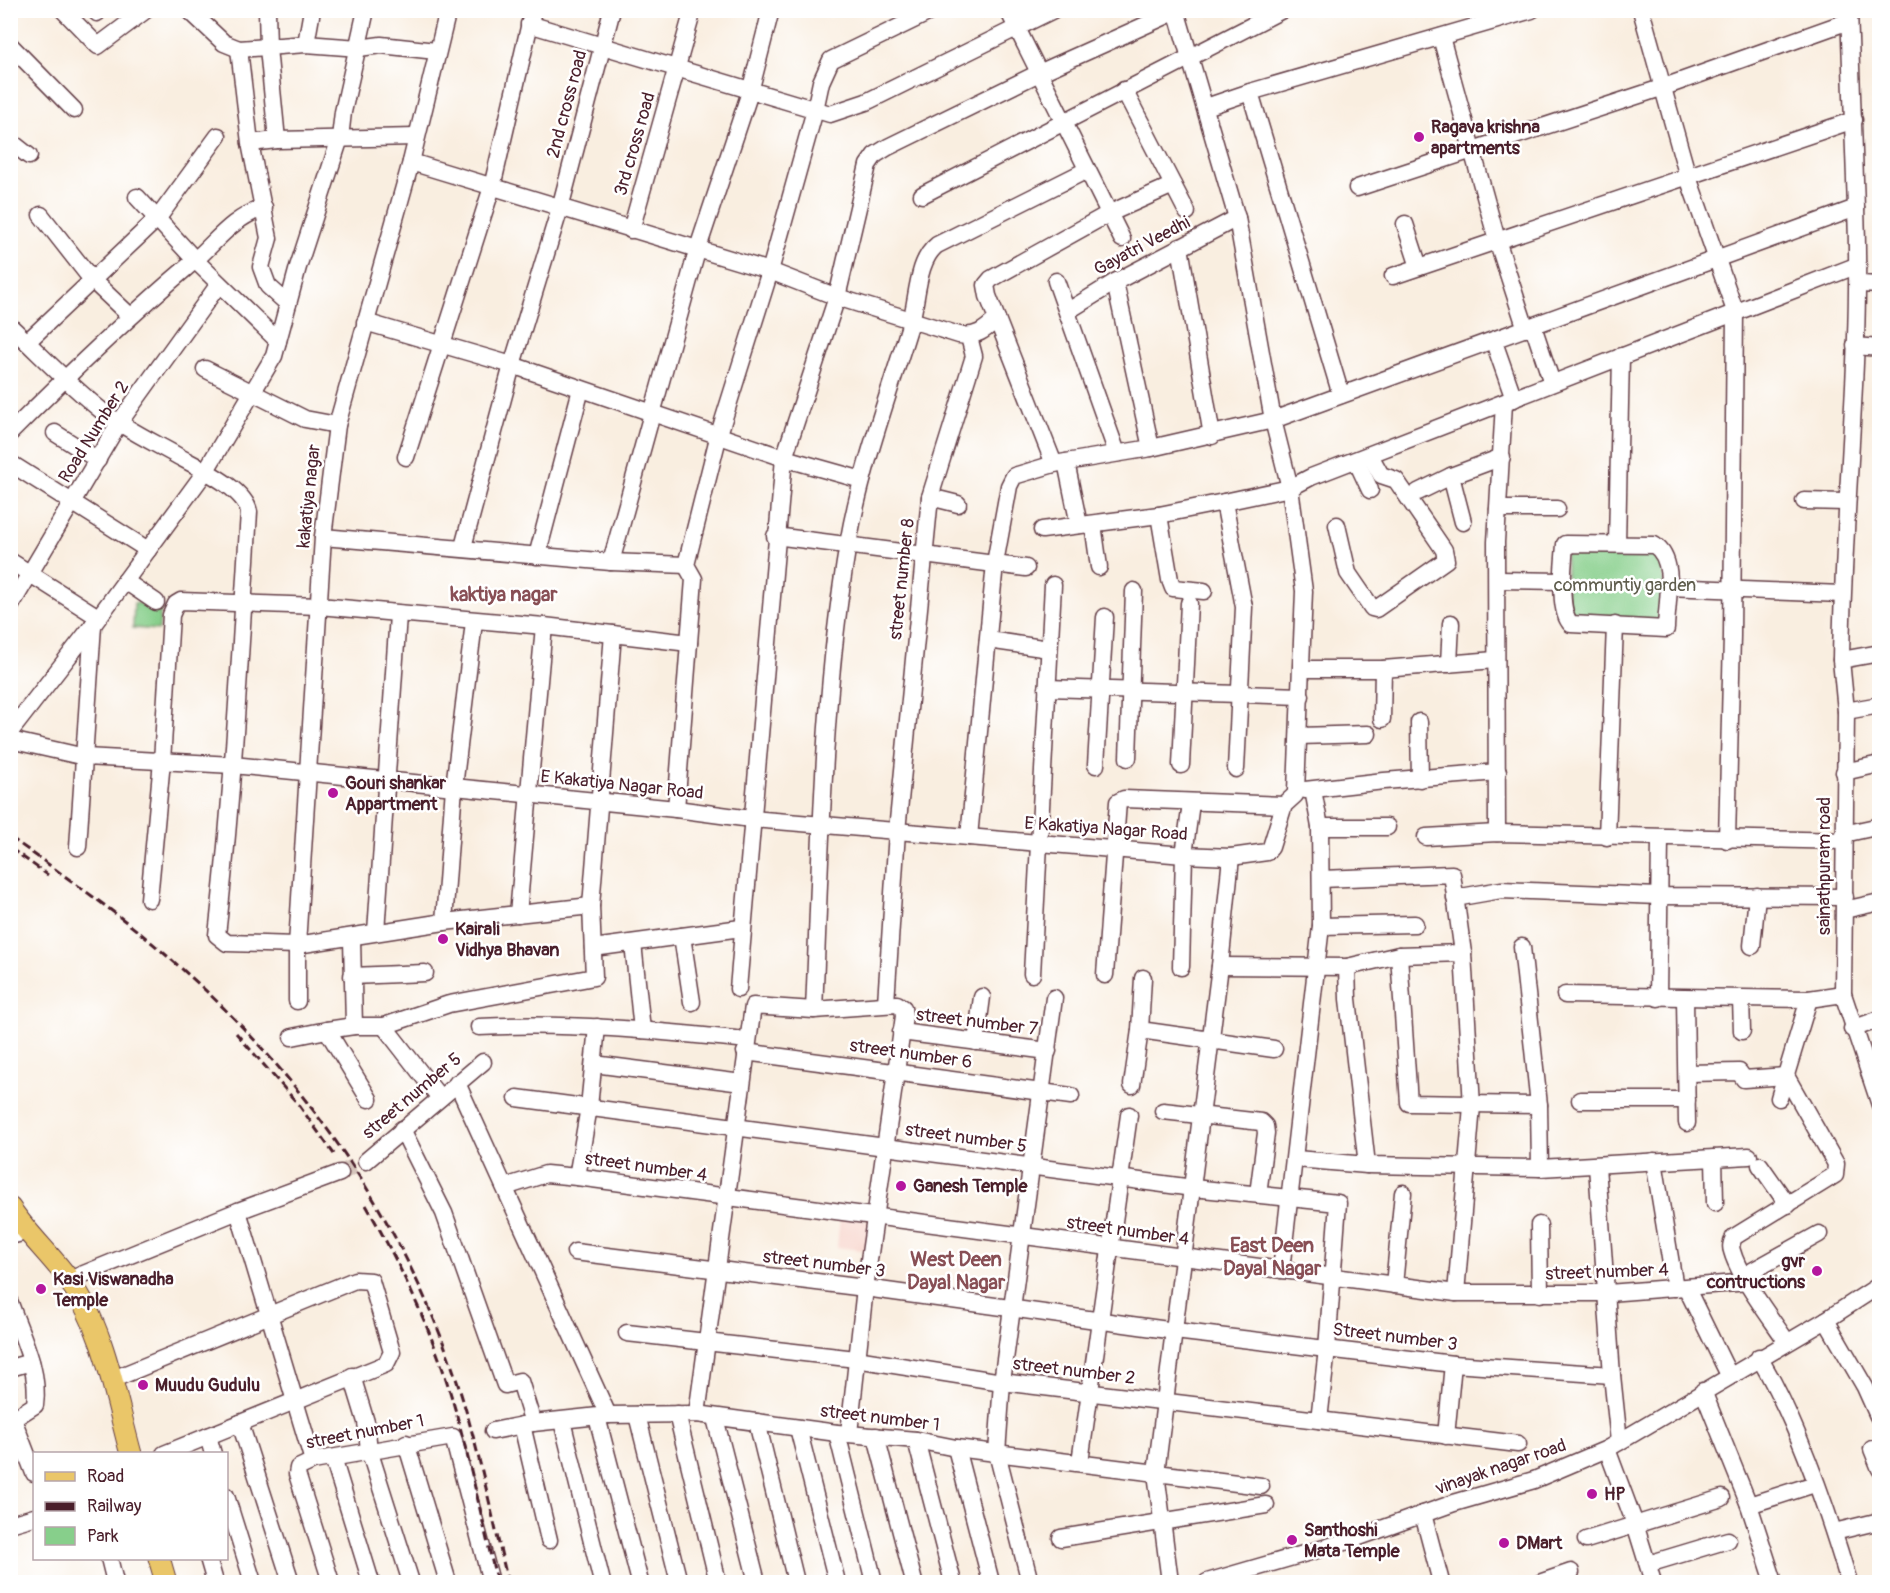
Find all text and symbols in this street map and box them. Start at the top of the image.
street label: 2nd cross road [542,48,592,160]
street label: 3rd cross road [609,90,661,198]
place label: Ragava krishna apartments [1431,116,1540,160]
marker: Ragava krishna apartments [1412,130,1426,144]
street label: Gayatri Veedhi [1090,211,1194,281]
street label: Road Number 2 [54,377,134,487]
street label: kakatiya nagar [292,442,326,549]
street label: street number 8 [884,517,920,641]
park label: communtiy garden [1554,574,1696,597]
district label: kaktiya nagar [450,582,558,607]
street label: E Kakatiya Nagar Road [539,765,705,805]
place label: Gouri shankar Appartment [345,772,447,816]
marker: Gouri shankar Appartment [326,786,340,800]
street label: sainathpuram road [1813,797,1836,935]
street label: E Kakatiya Nagar Road [1023,812,1189,846]
place label: Kairali Vidhya Bhavan [455,918,559,962]
marker: Kairali Vidhya Bhavan [436,932,450,946]
street label: street number 7 [915,1003,1040,1041]
street label: street number 6 [848,1034,974,1074]
street label: street number 5 [358,1048,466,1144]
street label: street number 5 [904,1118,1028,1158]
street label: street number 4 [583,1147,709,1187]
place label: Ganesh Temple [913,1175,1029,1198]
marker: Ganesh Temple [894,1179,908,1193]
street label: street number 4 [1065,1211,1191,1251]
district label: East Deen Dayal Nagar [1223,1233,1322,1281]
street label: street number 3 [762,1245,886,1283]
district label: West Deen Dayal Nagar [907,1247,1006,1295]
place label: gvr contructions [1706,1250,1806,1294]
street label: street number 4 [1545,1258,1670,1286]
marker: gvr contructions [1810,1264,1824,1278]
place label: Kasi Viswanadha Temple [52,1268,174,1312]
marker: Kasi Viswanadha Temple [34,1282,48,1296]
street label: Street number 3 [1331,1318,1459,1356]
street label: street number 2 [1012,1352,1136,1390]
place label: Muudu Gudulu [155,1374,260,1397]
marker: Muudu Gudulu [136,1378,150,1392]
street label: street number 1 [819,1399,941,1437]
street label: street number 1 [304,1409,426,1455]
street label: vinayak nagar road [1432,1434,1569,1500]
legend [33,1452,228,1560]
text: Road [87,1465,124,1488]
place label: HP [1604,1483,1625,1506]
marker: HP [1585,1487,1599,1501]
text: Railway [87,1495,142,1518]
place label: Santhoshi Mata Temple [1304,1519,1401,1563]
text: Park [87,1525,119,1548]
place label: DMart [1516,1532,1563,1555]
marker: Santhoshi Mata Temple [1285,1533,1299,1547]
marker: DMart [1497,1536,1511,1550]

